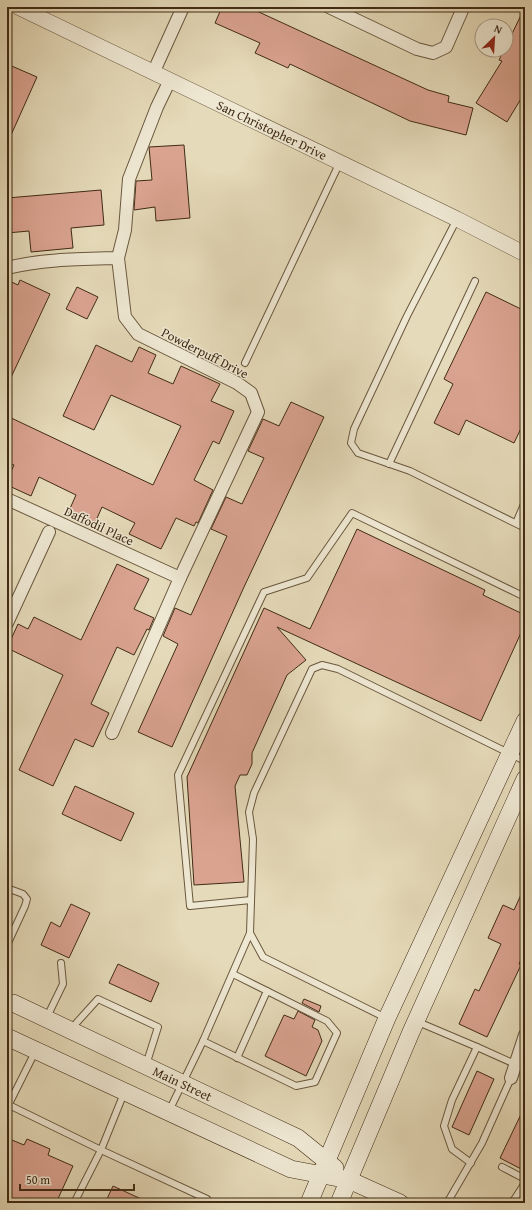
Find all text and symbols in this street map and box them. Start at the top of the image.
north arrow [474,18,514,58]
text: N [492,20,506,38]
street label: San Christopher Drive [214,95,330,164]
street label: Powderpuff Drive [158,323,252,383]
street label: Daffodil Place [61,502,137,550]
street label: Main Street [150,1061,216,1106]
scale bar [20,1166,134,1192]
text: 50 m [26,1171,50,1188]

